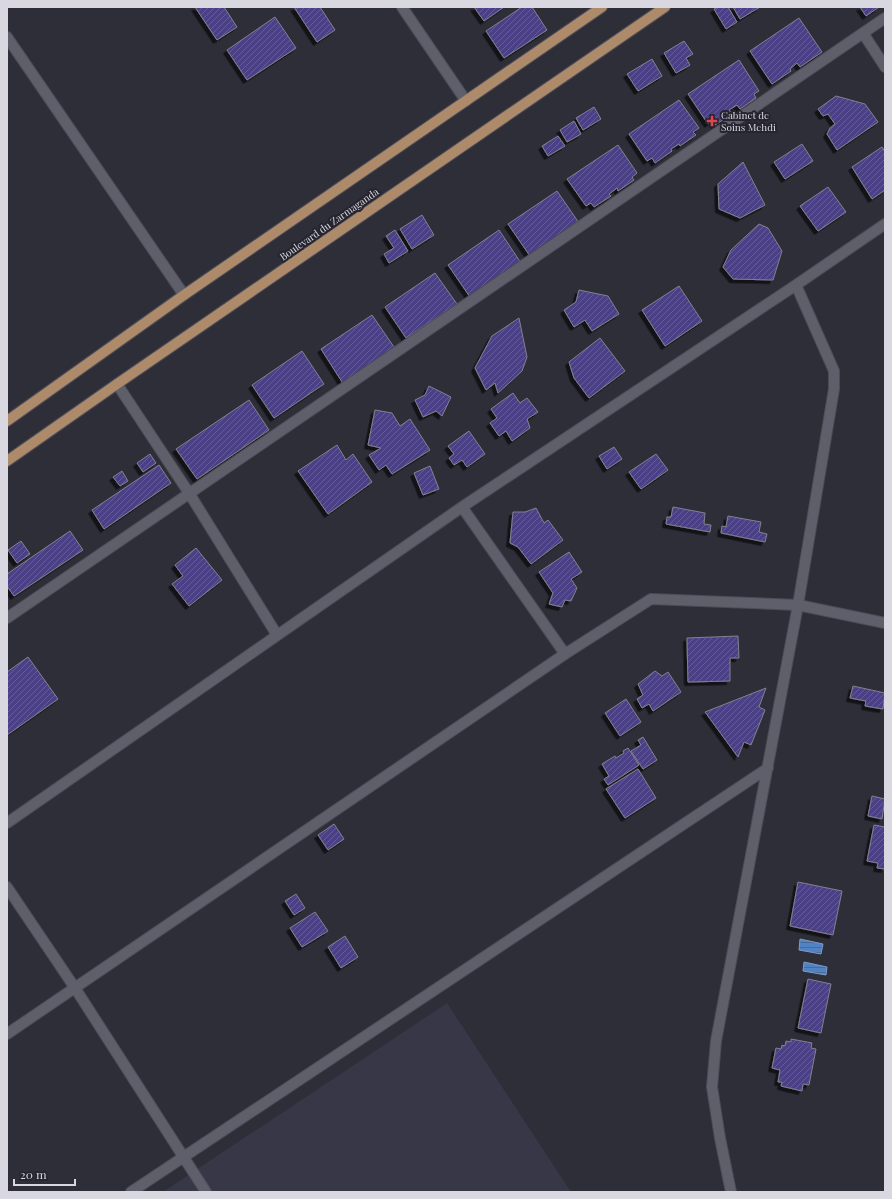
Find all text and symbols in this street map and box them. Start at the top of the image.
place label: Cabinet de Soins Mehdi [721,108,776,134]
marker: Cabinet de Soins Mehdi [706,115,718,127]
street label: Boulevard du Zarmaganda [277,184,381,264]
scale bar [14,1161,75,1187]
text: 20 m [20,1166,47,1182]

